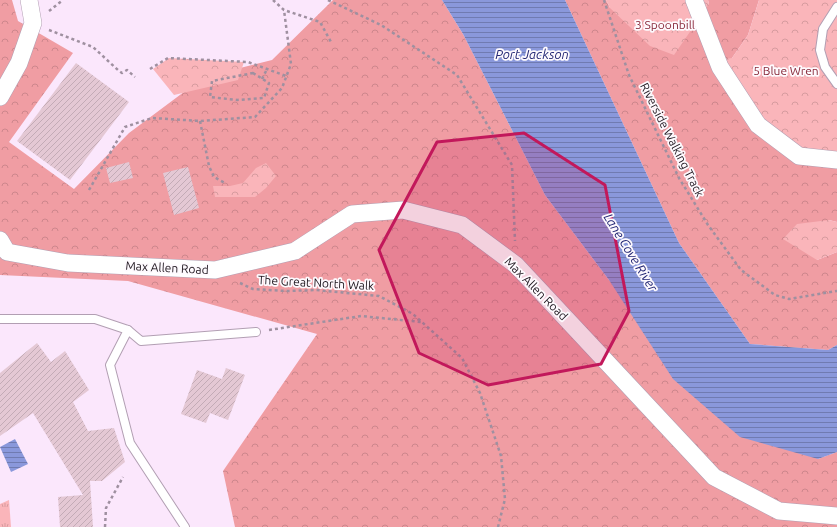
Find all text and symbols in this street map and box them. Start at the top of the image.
park label: 3 Spoonbill [635,18,695,31]
water label: Port Jackson [495,47,569,61]
park label: 5 Blue Wren [753,64,819,77]
street label: Riverside Walking Track [638,81,707,199]
water label: Lane Cove River [601,211,661,294]
street label: Max Allen Road [502,255,570,323]
street label: Max Allen Road [125,259,209,276]
street label: The Great North Walk [258,273,374,292]

